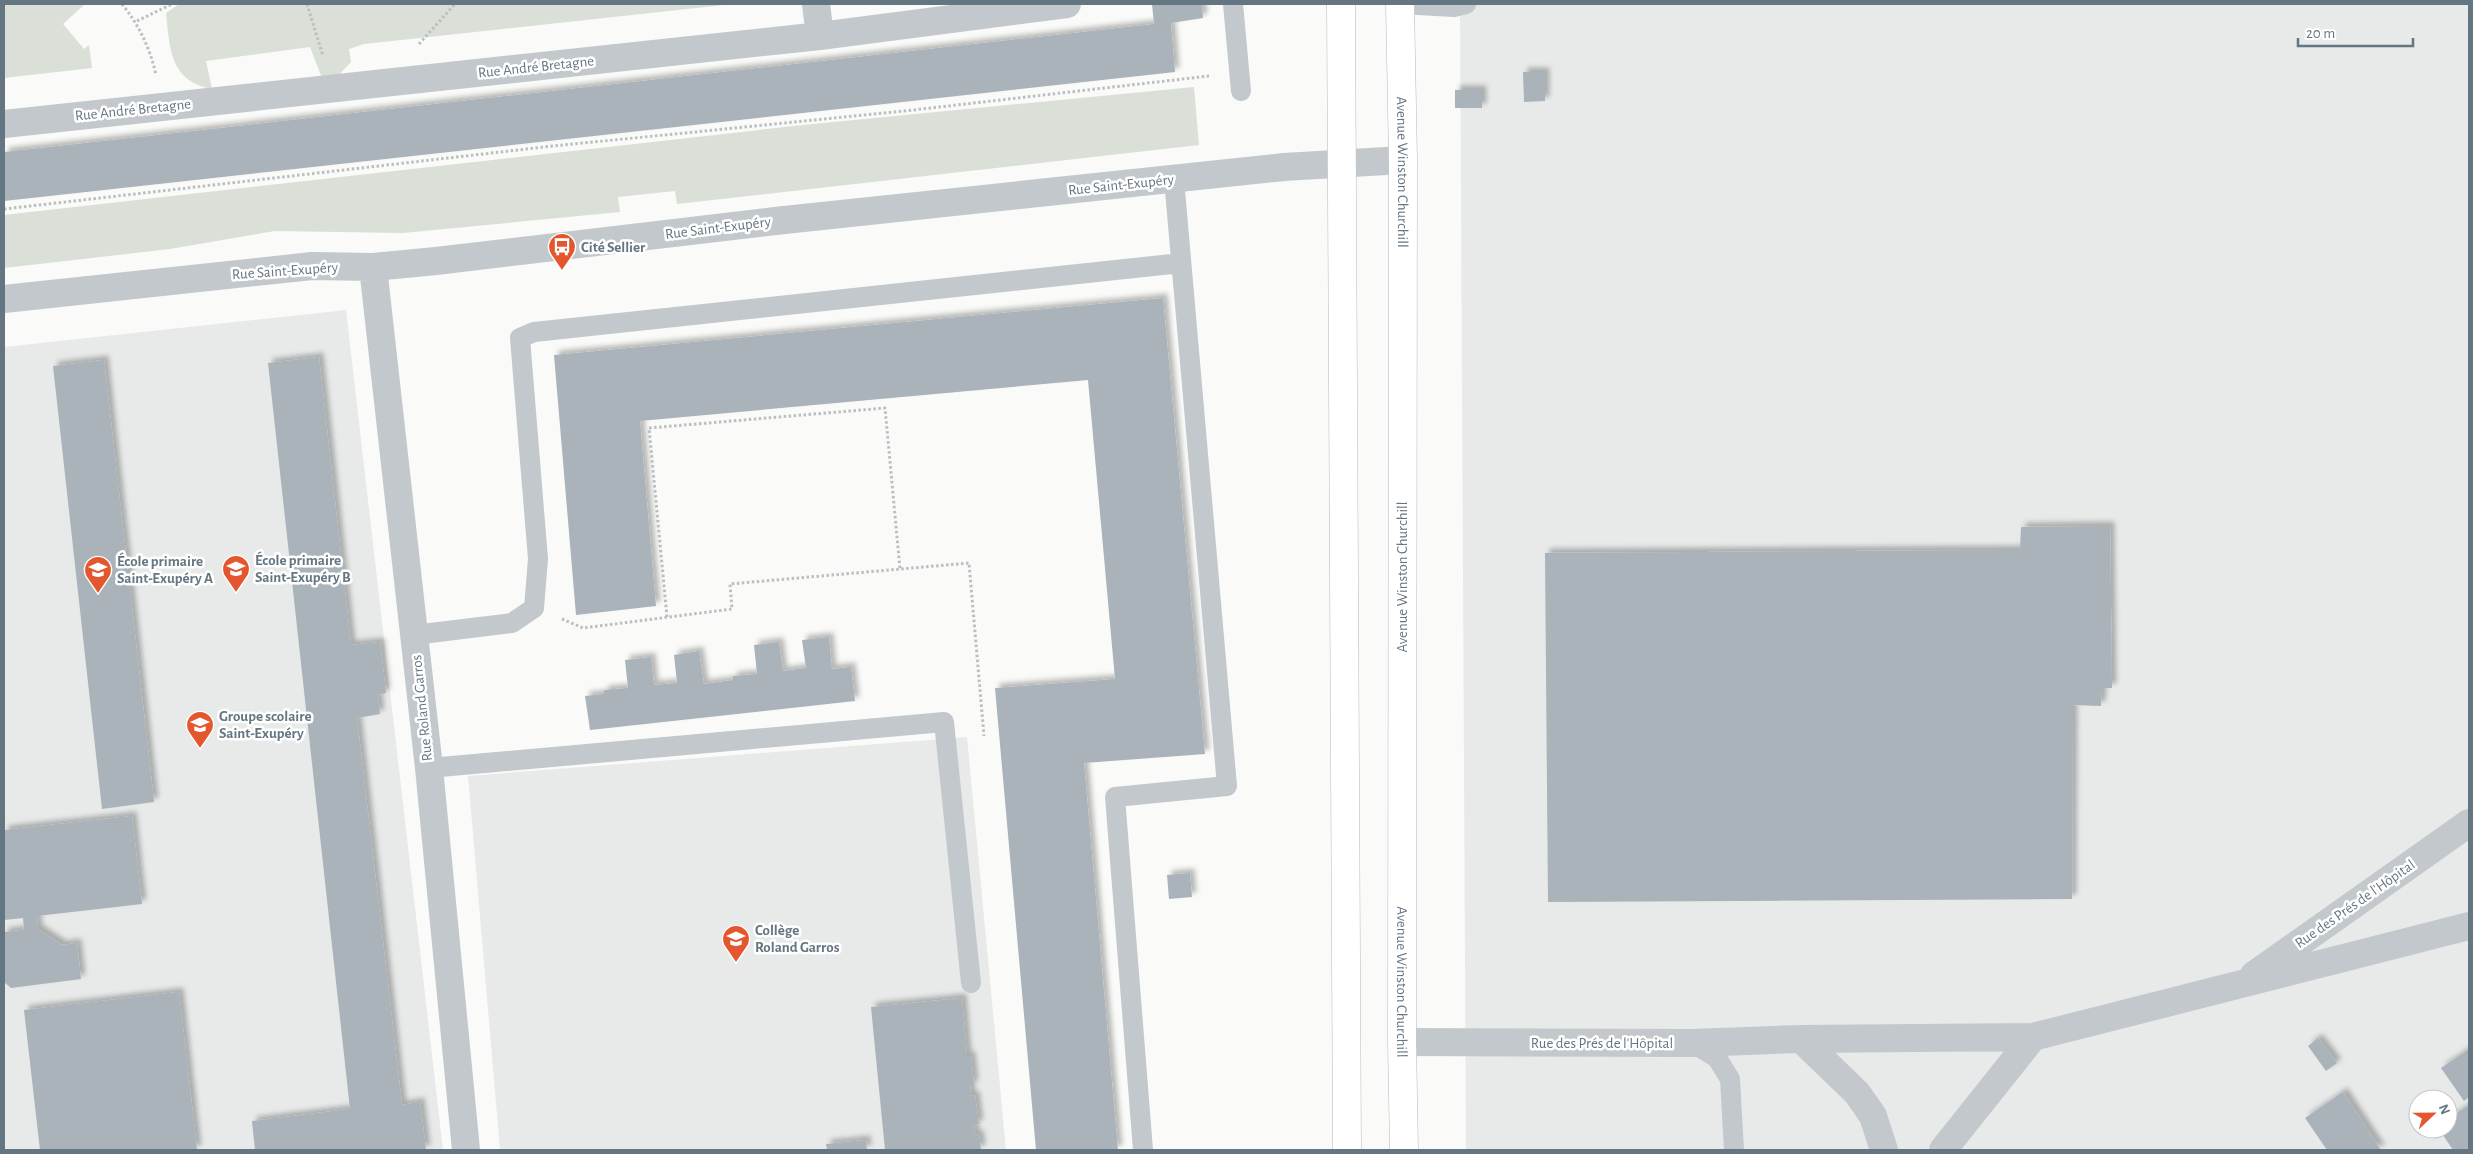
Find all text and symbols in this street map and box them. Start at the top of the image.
scale bar [2298,15,2413,47]
text: 20 m [2306,26,2335,41]
street label: Rue André Bretagne [477,53,595,81]
street label: Rue André Bretagne [74,96,192,124]
street label: Avenue Winston Churchill [1394,96,1411,248]
street label: Rue Saint-Exupéry [1067,172,1175,198]
street label: Rue Saint-Exupéry [664,214,772,242]
bus stop icon: Cité Sellier [547,232,577,271]
place label: Cité Sellier [581,240,646,255]
street label: Rue Saint-Exupéry [231,260,339,282]
street label: Avenue Winston Churchill [1395,501,1410,653]
place label: École primaire Saint-Exupéry B [255,551,351,585]
place label: École primaire Saint-Exupéry A [117,552,213,586]
school or university icon: École primaire Saint-Exupéry B [221,554,251,593]
school or university icon: École primaire Saint-Exupéry A [83,555,113,594]
street label: Rue Roland Garros [409,654,435,762]
place label: Groupe scolaire Saint-Exupéry [219,709,312,741]
school or university icon: Groupe scolaire Saint-Exupéry [185,710,215,749]
street label: Rue des Prés de l'Hôpital [2292,857,2418,951]
street label: Avenue Winston Churchill [1394,906,1410,1058]
place label: Collège Roland Garros [755,923,840,955]
school or university icon: Collège Roland Garros [721,924,751,963]
street label: Rue des Prés de l'Hôpital [1531,1036,1673,1051]
north arrow [2408,1089,2458,1139]
text: N [2436,1102,2452,1117]

